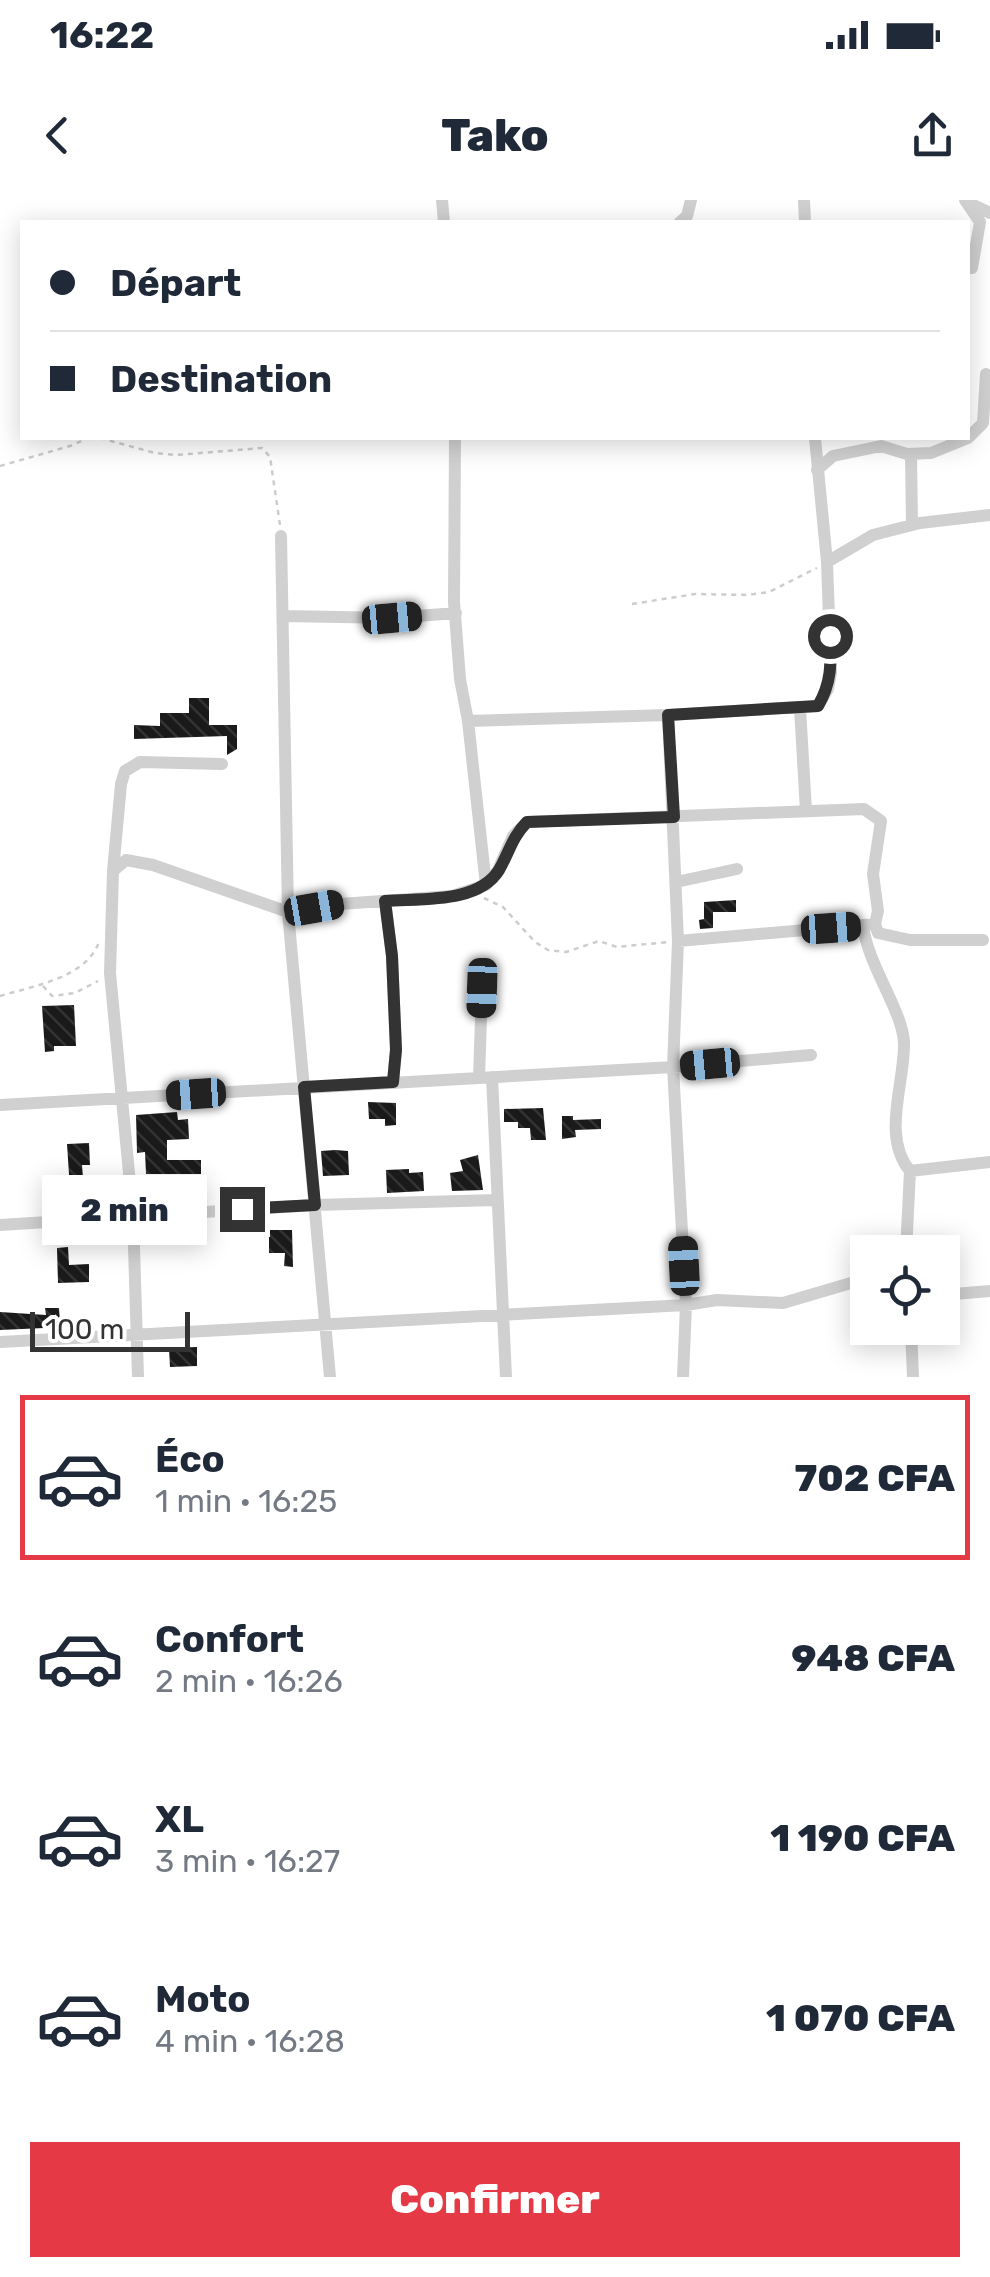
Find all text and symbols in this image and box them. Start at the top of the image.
text: 16:22 [50,12,154,58]
icon: back [30,108,85,163]
icon: share [905,108,960,163]
text: Tako [441,109,549,162]
text: Départ [110,260,241,306]
text: Destination [110,356,332,402]
car [361,600,423,636]
route start [808,614,853,659]
car [282,888,346,928]
car [800,911,862,945]
car [466,957,498,1019]
car [679,1046,741,1082]
car [165,1077,227,1111]
callout: 2 min [42,1174,207,1244]
route end [220,1187,265,1232]
text: 2 min [80,1191,169,1229]
car [667,1235,701,1297]
map controls [850,1235,960,1345]
button: locate [850,1235,960,1345]
scale bar [30,1307,190,1352]
text: 100 m [45,1313,124,1346]
icon: car [35,1433,125,1523]
text: Éco [155,1436,225,1482]
text: 702 CFA [795,1455,955,1501]
text: 1 min · 16:25 [155,1482,337,1520]
icon: car [35,1613,125,1703]
text: Confort [155,1616,304,1662]
text: 948 CFA [791,1635,955,1681]
text: 2 min · 16:26 [155,1662,343,1700]
icon: car [35,1793,125,1883]
text: XL [155,1796,204,1842]
text: 1 190 CFA [770,1815,955,1861]
text: 3 min · 16:27 [155,1842,340,1880]
icon: car [35,1973,125,2063]
text: Moto [155,1976,251,2022]
text: 1 070 CFA [766,1995,955,2041]
text: 4 min · 16:28 [155,2022,345,2060]
button: Confirmer [30,2142,960,2257]

